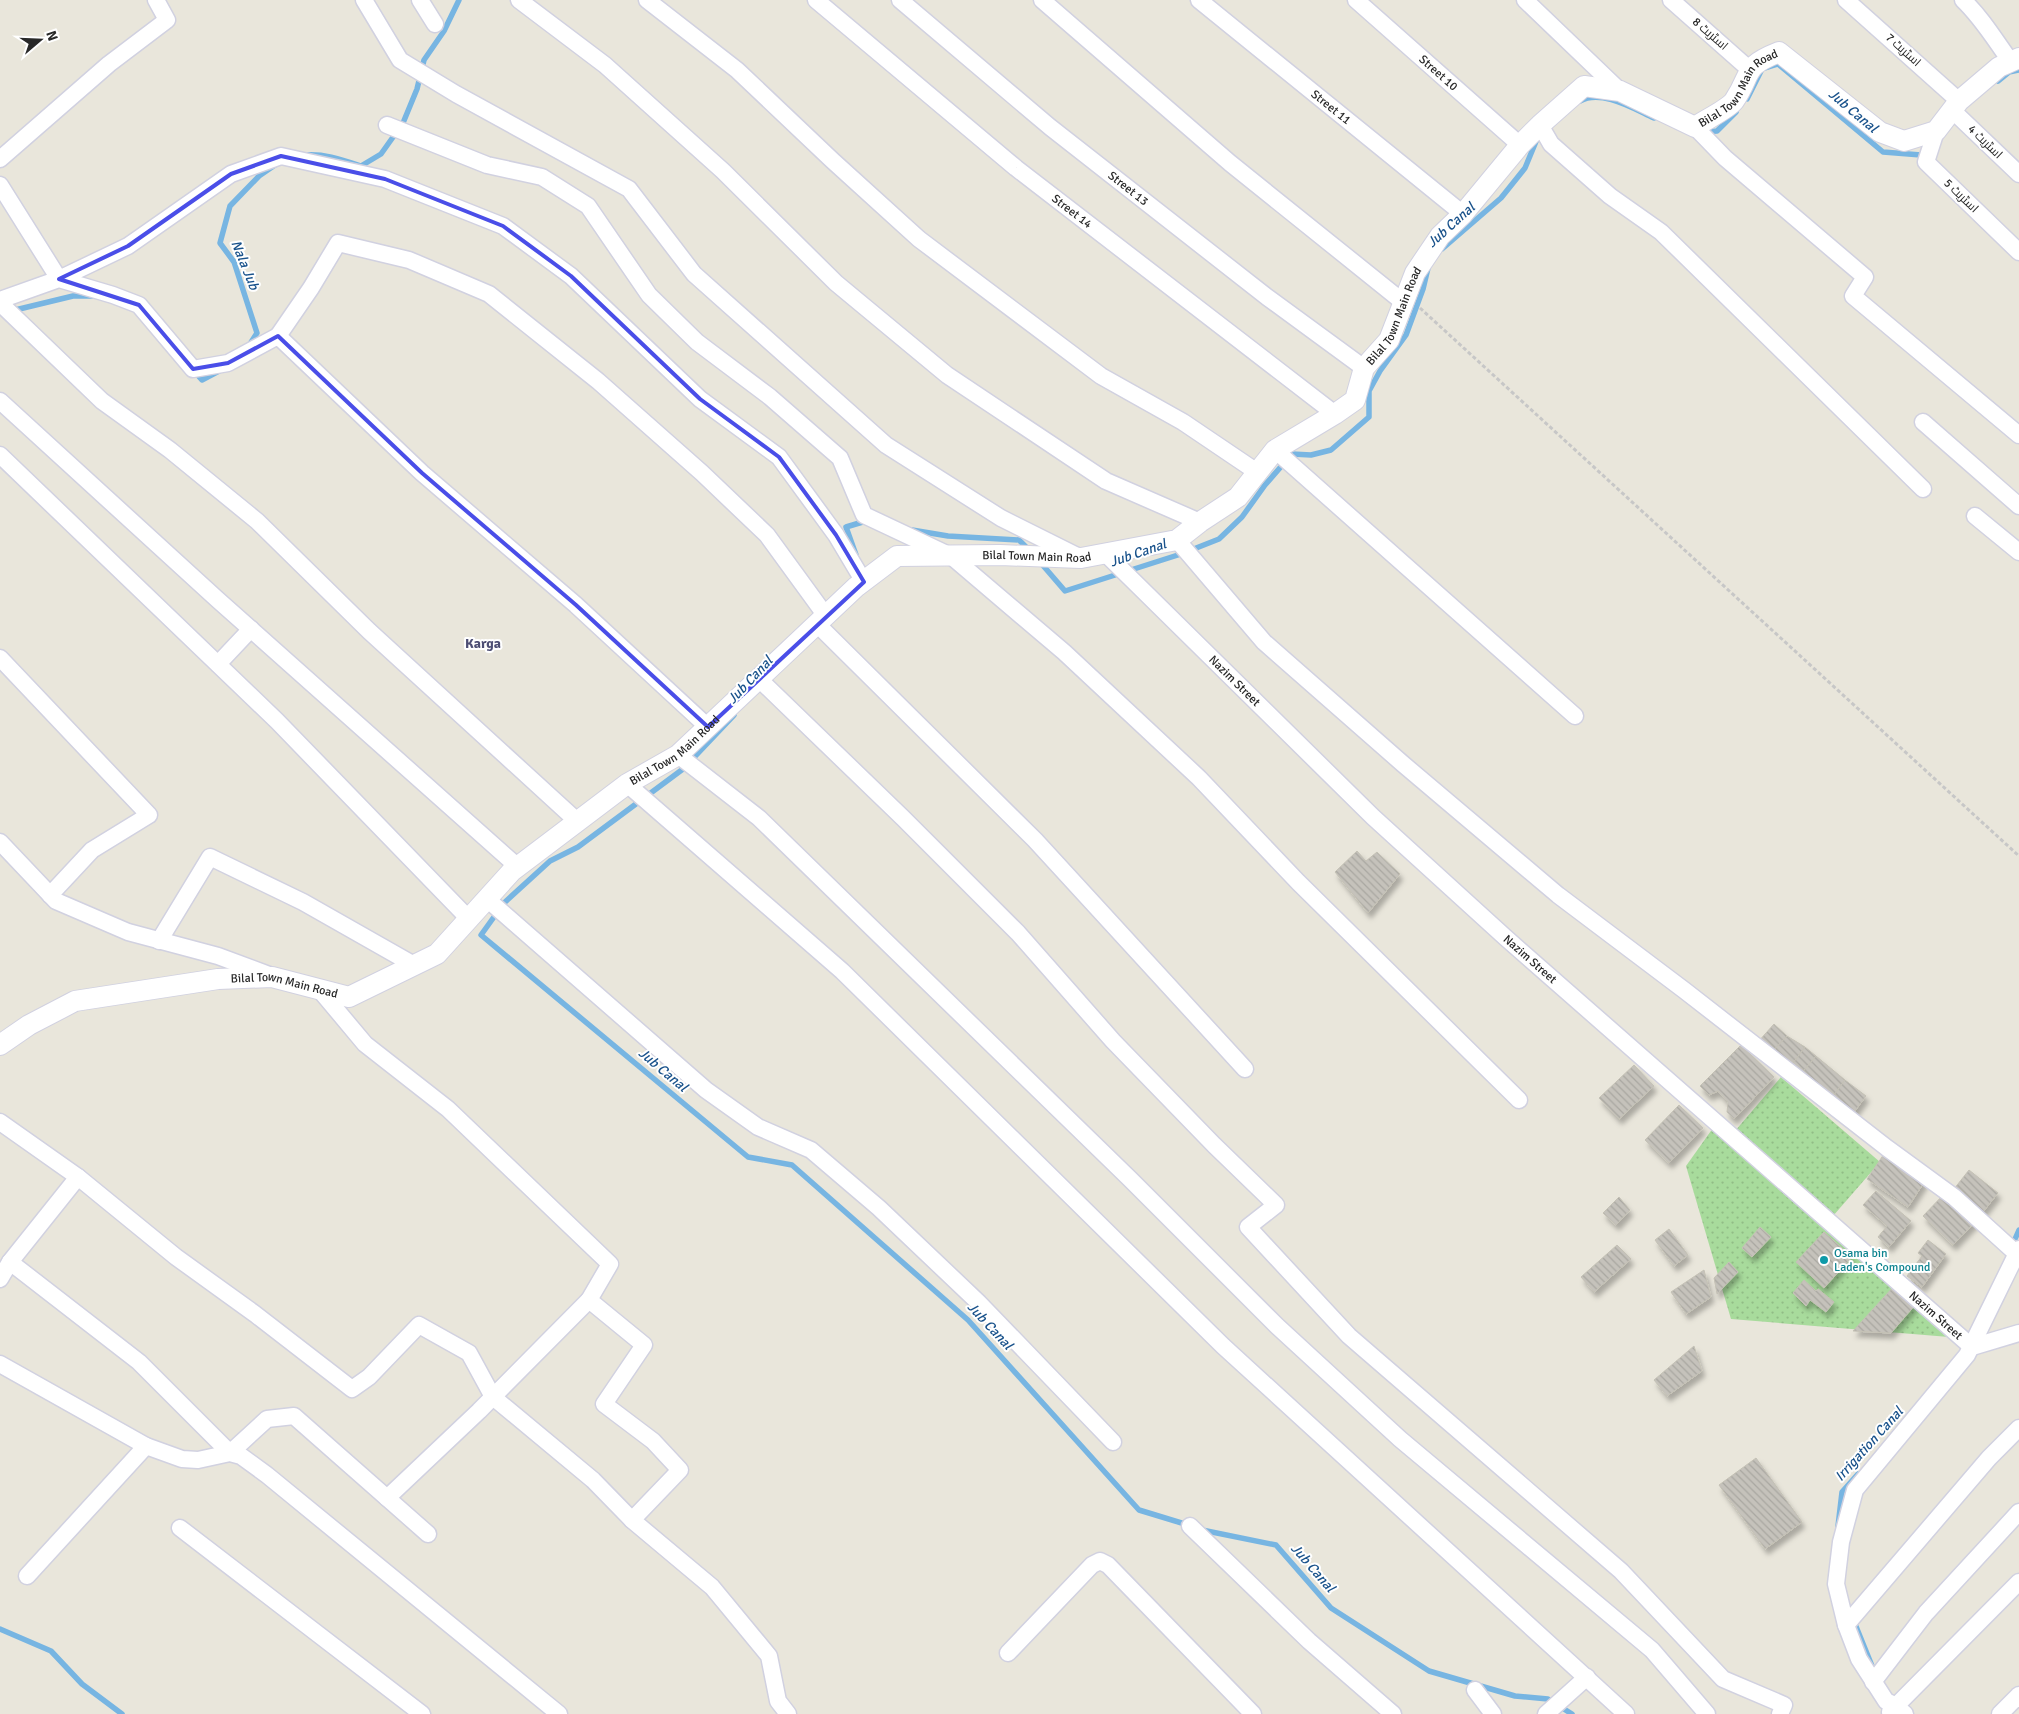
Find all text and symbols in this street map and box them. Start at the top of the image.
street label: اسٹریٹ 8 [1689,14,1731,54]
north arrow [15,15,65,65]
text: N [42,29,61,43]
street label: اسٹریٹ 7 [1882,30,1924,70]
street label: Bilal Town Main Road [1696,46,1780,131]
street label: Street 10 [1416,52,1461,94]
street label: Street 11 [1308,86,1354,128]
water label: Jub Canal [1825,86,1882,137]
street label: اسٹریٹ 4 [1965,122,2005,162]
street label: Street 13 [1105,168,1151,209]
street label: اسٹریٹ 5 [1941,176,1981,216]
street label: Street 14 [1049,191,1096,232]
water label: Jub Canal [1423,198,1479,251]
water label: Nala Jub [227,238,263,293]
street label: Bilal Town Main Road [1363,264,1425,368]
water label: Jub Canal [1107,535,1169,571]
street label: Bilal Town Main Road [982,547,1093,566]
district label: Karga [465,635,501,652]
water label: Jub Canal [724,652,777,707]
street label: Nazim Street [1206,652,1264,709]
street label: Bilal Town Main Road [627,712,723,789]
street label: Nazim Street [1500,932,1560,987]
street label: Bilal Town Main Road [230,969,339,1001]
water label: Jub Canal [635,1045,692,1096]
place label: Osama bin Laden's Compound [1834,1246,1930,1275]
marker: Osama bin Laden's Compound [1818,1254,1830,1266]
street label: Nazim Street [1906,1288,1966,1343]
water label: Jub Canal [964,1299,1017,1354]
water label: Irrigation Canal [1831,1403,1907,1485]
water label: Jub Canal [1287,1540,1339,1596]

